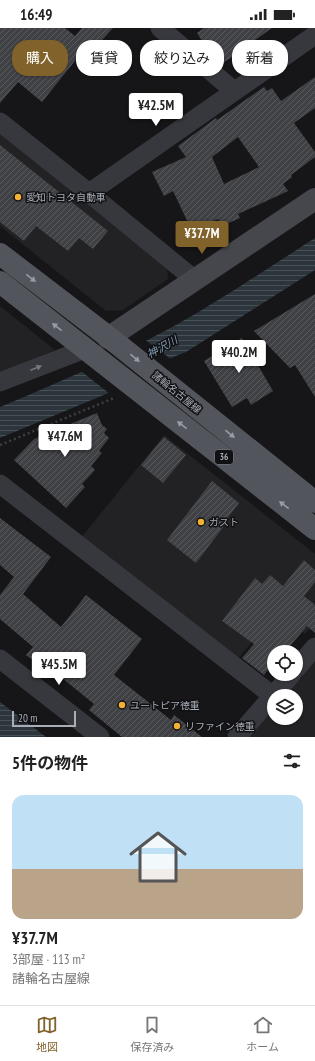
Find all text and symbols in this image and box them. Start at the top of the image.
text: 16:49 [20,5,52,24]
chip: 購入 [12,40,68,76]
chip: 賃貸 [76,40,132,76]
chip: 絞り込み [140,40,224,76]
chip: 新着 [232,40,288,76]
pin: ¥42.5M [123,93,189,127]
text: ¥42.5M [138,97,174,114]
place label: 愛知トヨタ自動車 [26,191,106,204]
marker: 愛知トヨタ自動車 [13,192,23,202]
pin: ¥37.7M [169,221,235,255]
text: ¥37.7M [185,225,219,242]
one-way arrow [25,274,36,282]
one-way arrow [51,323,62,331]
water label: 神沢川 [144,332,181,361]
pin: ¥40.2M [206,340,272,374]
text: ¥40.2M [221,344,257,361]
one-way arrow [130,354,141,363]
one-way arrow [31,364,43,370]
street label: 諸輪名古屋線 [149,368,204,416]
one-way arrow [177,420,188,429]
pin: ¥47.6M [32,424,98,458]
text: ¥47.6M [48,428,82,445]
one-way arrow [224,430,235,438]
road number: 36 [215,450,233,464]
one-way arrow [279,501,290,509]
place label: ガスト [209,516,239,529]
marker: ガスト [196,517,206,527]
map controls [267,645,303,725]
button: locate [267,645,303,681]
pin: ¥45.5M [26,652,92,686]
text: ¥45.5M [41,656,77,673]
button: layers [267,689,303,725]
place label: ユートピア徳重 [130,699,200,712]
marker: ユートピア徳重 [117,700,127,710]
scale bar [12,709,76,728]
text: 20 m [18,711,37,725]
place label: リファイン徳重 [185,720,255,733]
marker: リファイン徳重 [172,721,182,731]
icon: filters [281,750,303,772]
text: 5件の物件 [12,752,88,774]
icon: home [122,821,194,893]
text: ¥37.7M [12,927,58,949]
text: 3部屋 · 113 m² [12,951,85,968]
text: 諸輪名古屋線 [12,970,90,987]
tab: 地図 [36,1014,58,1054]
tab: 保存済み [130,1014,174,1054]
tab: ホーム [246,1014,279,1054]

